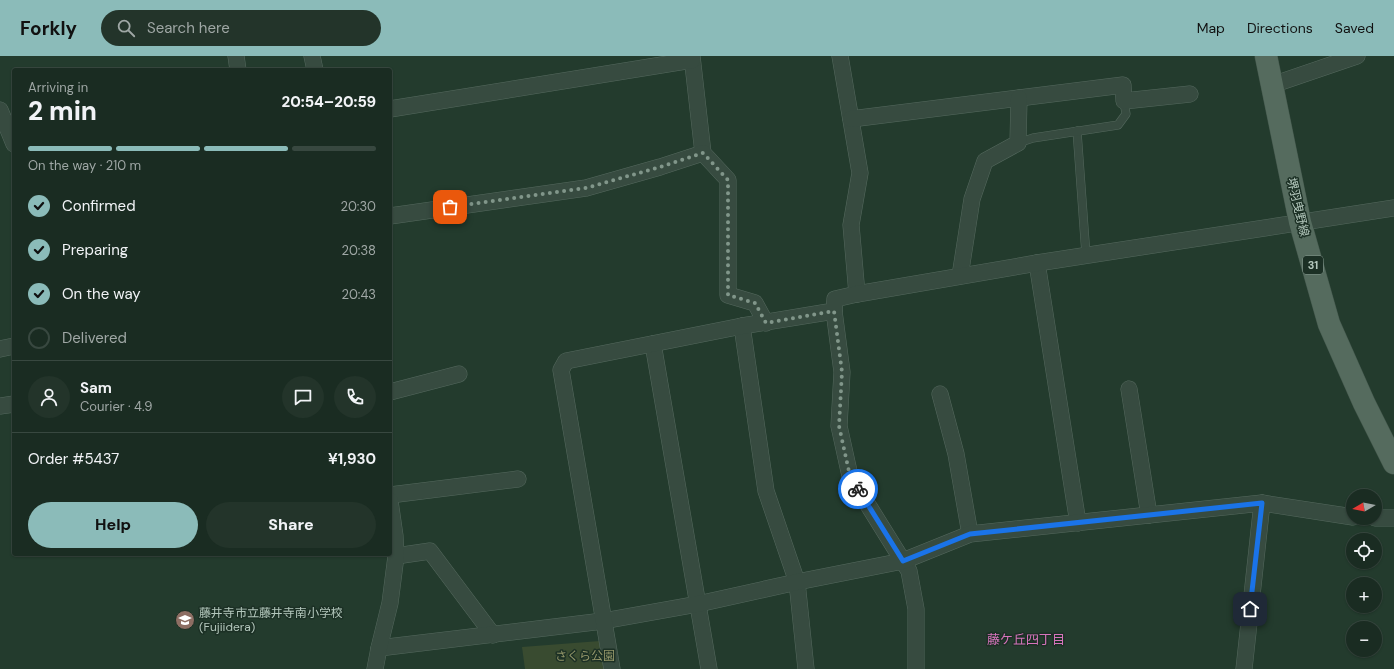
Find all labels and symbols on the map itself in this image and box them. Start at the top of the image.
street label: 堺羽曳野線 [1283,176,1313,238]
pin [433,190,467,224]
road number: 31 [1303,256,1323,274]
courier [838,469,878,509]
north arrow [1346,489,1382,525]
pin [1233,592,1267,626]
place label: 藤井寺市立藤井寺南小学校 (Fujiidera) [199,605,343,635]
school or university icon: 藤井寺市立藤井寺南小学校 (Fujiidera) [174,609,196,631]
district label: 藤ケ丘四丁目 [987,631,1065,648]
park label: さくら公園 [555,648,615,664]

